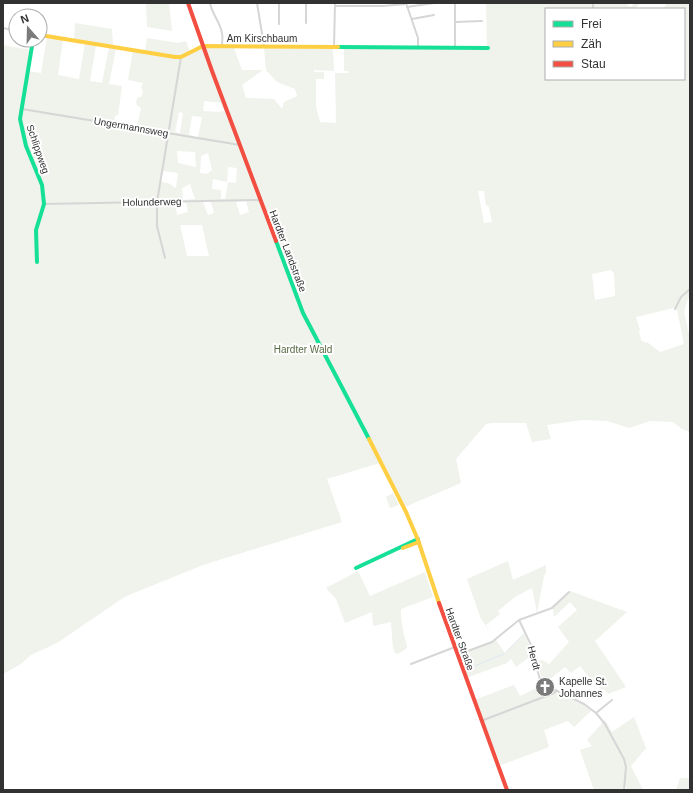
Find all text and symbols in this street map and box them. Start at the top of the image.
north arrow [8,8,48,48]
legend [545,8,685,80]
text: N [19,12,30,26]
text: Frei [581,17,602,31]
street label: Am Kirschbaum [227,33,297,44]
text: Zäh [581,37,602,51]
text: Stau [581,57,606,71]
street label: Ungermannsweg [93,115,169,139]
street label: Schlippweg [24,123,52,175]
street label: Holunderweg [122,196,182,208]
street label: Hardter Landstraße [267,209,309,294]
park label: Hardter Wald [274,344,332,355]
street label: Hardter Straße [444,606,477,672]
street label: Herdt [526,645,543,671]
church icon: Kapelle St. Johannes [534,676,556,698]
place label: Kapelle St. Johannes [559,676,607,699]

